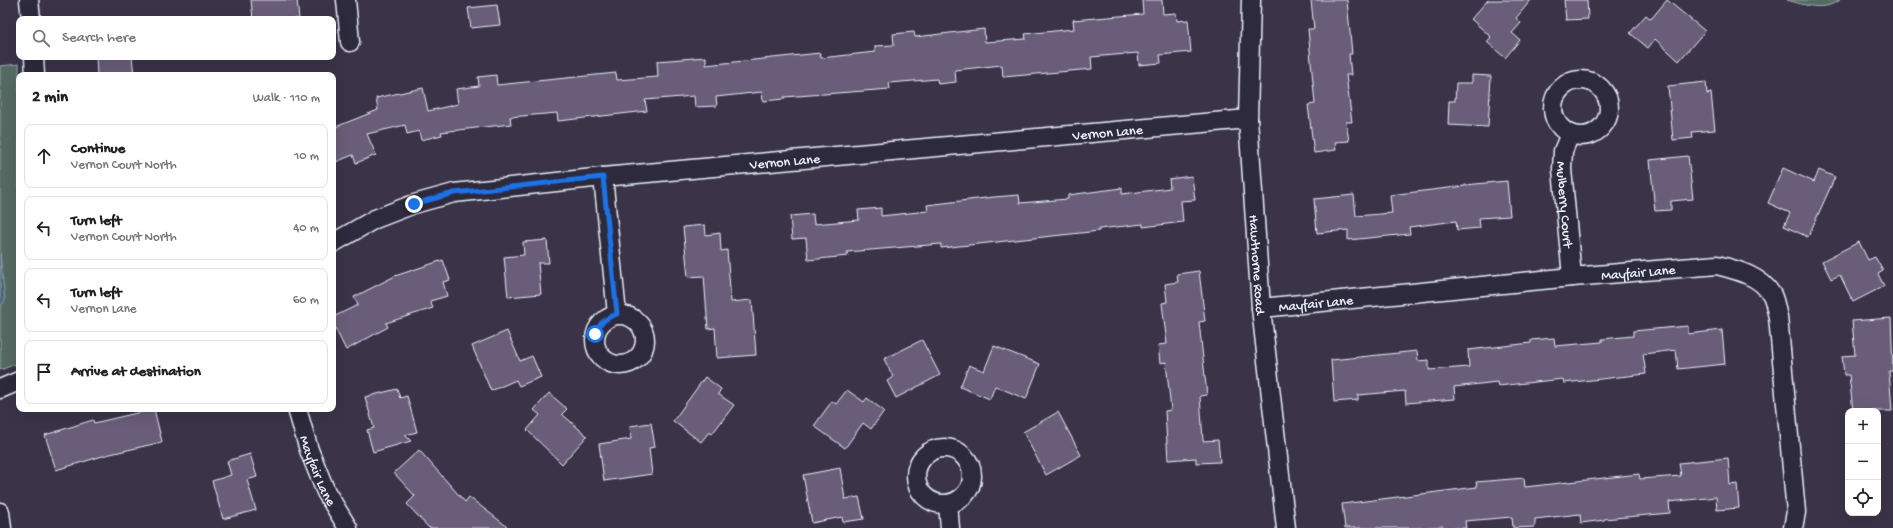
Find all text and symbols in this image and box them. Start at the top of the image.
search box [16,16,336,60]
icon: search [30,27,52,49]
text: Search here [62,29,136,47]
text: 2 min [32,88,68,108]
text: Walk · 110 m [253,91,320,106]
street label: Vernon Lane [1071,122,1144,146]
text: Continue [71,140,125,158]
icon: ahead [33,145,55,167]
text: 10 m [294,149,319,164]
street label: Vernon Lane [748,151,822,175]
text: Vernon Court North [71,158,177,173]
street label: Mulberry Court [1551,161,1575,250]
route end [405,195,423,213]
text: Turn left [71,212,122,230]
street label: Hawthorne Road [1244,214,1268,317]
icon: left [33,217,55,239]
text: 40 m [293,221,319,236]
text: Vernon Court North [71,230,177,245]
street label: Mayfair Lane [1601,262,1677,286]
text: Turn left [71,284,122,302]
icon: left [33,289,55,311]
text: 60 m [293,293,319,308]
street label: Mayfair Lane [1278,293,1355,317]
text: Vernon Lane [71,302,137,317]
route start [586,325,604,343]
icon: arrive [33,361,55,383]
text: Arrive at destination [71,363,201,381]
map controls [1845,408,1881,516]
button: + [1845,408,1881,444]
street label: Mayfair Lane [294,434,339,511]
button: − [1845,444,1881,480]
button: locate [1845,480,1881,516]

